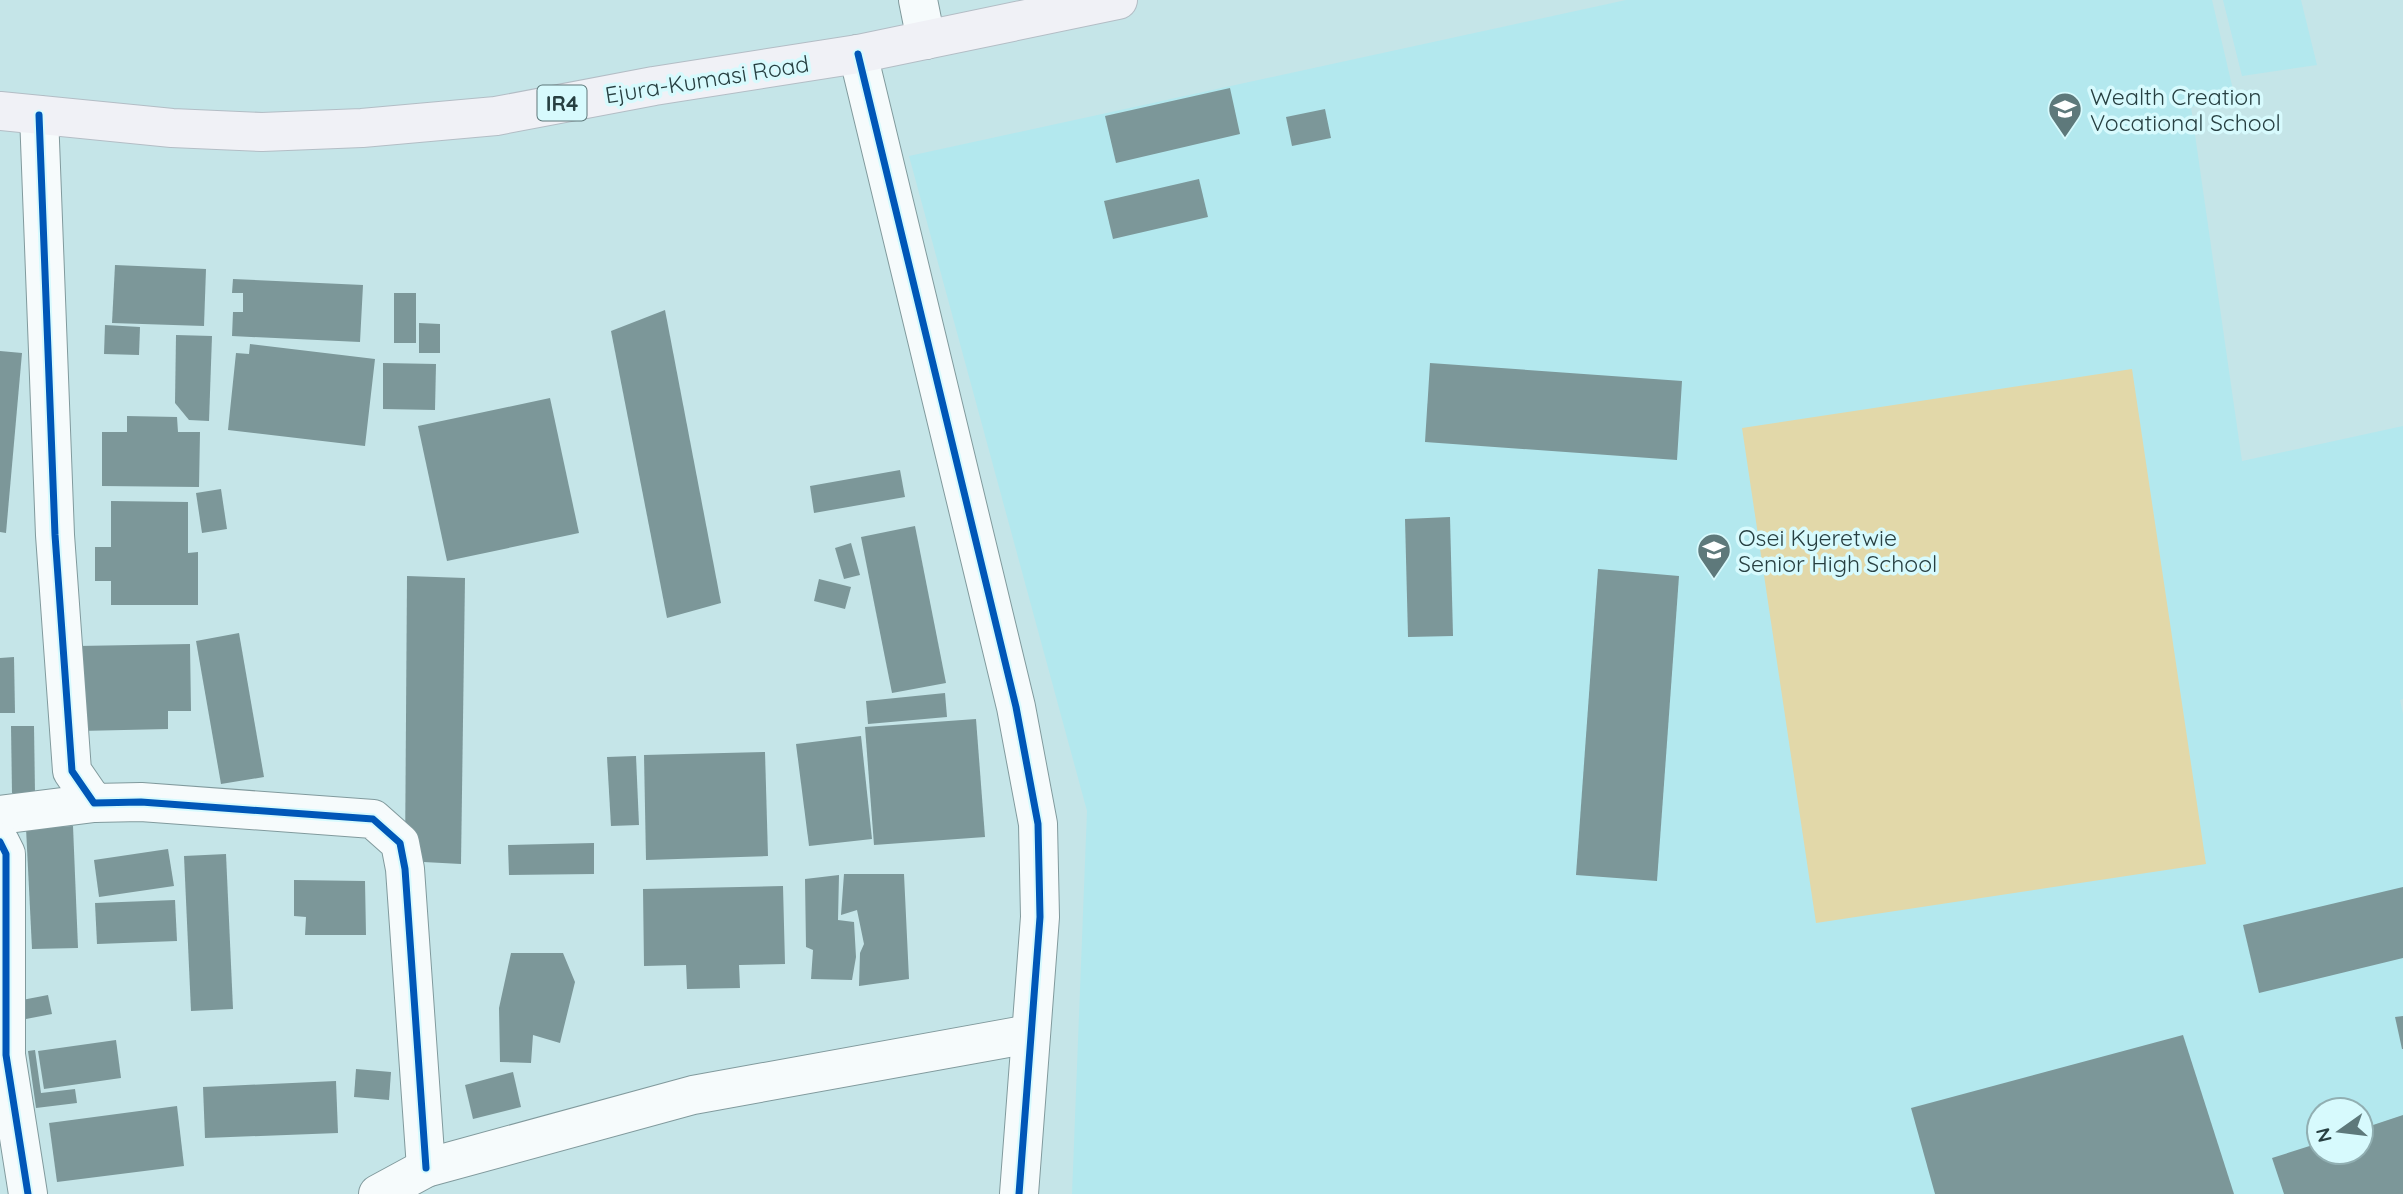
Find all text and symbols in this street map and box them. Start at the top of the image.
street label: Ejura-Kumasi Road [603,49,811,109]
place label: Wealth Creation Vocational School [2090,82,2281,137]
road number: IR4 [538,86,586,120]
school or university icon: Wealth Creation Vocational School [2046,90,2084,139]
place label: Osei Kyeretwie Senior High School [1738,523,1937,578]
school or university icon: Osei Kyeretwie Senior High School [1695,531,1733,580]
north arrow [2305,1096,2375,1166]
text: N [2310,1125,2337,1145]

